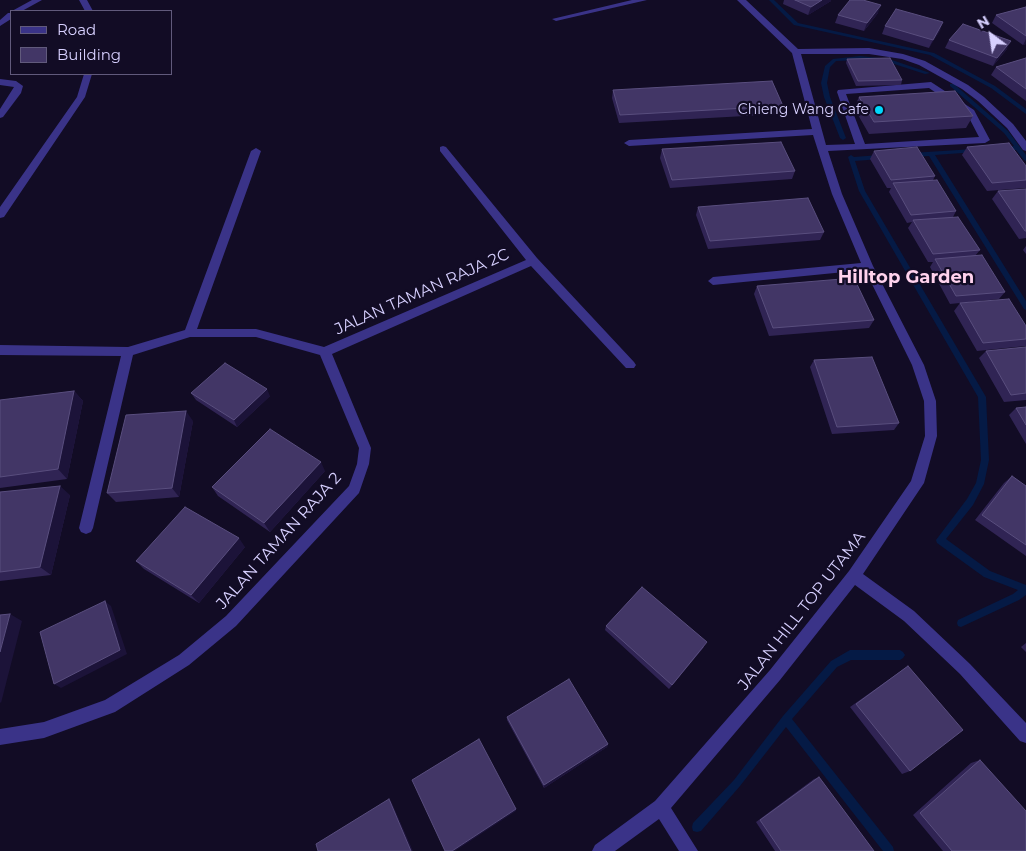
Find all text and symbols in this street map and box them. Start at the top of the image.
legend [10,10,172,75]
north arrow [966,10,1016,60]
text: N [974,12,993,33]
text: Road [57,20,96,39]
text: Building [57,45,121,64]
place label: Chieng Wang Cafe [738,102,869,118]
marker: Chieng Wang Cafe [873,104,885,116]
street label: JALAN TAMAN RAJA 2C [332,245,512,339]
district label: Hilltop Garden [838,267,974,289]
street label: JALAN TAMAN RAJA 2 [213,469,345,613]
street label: JALAN HILL TOP UTAMA [734,528,870,694]

